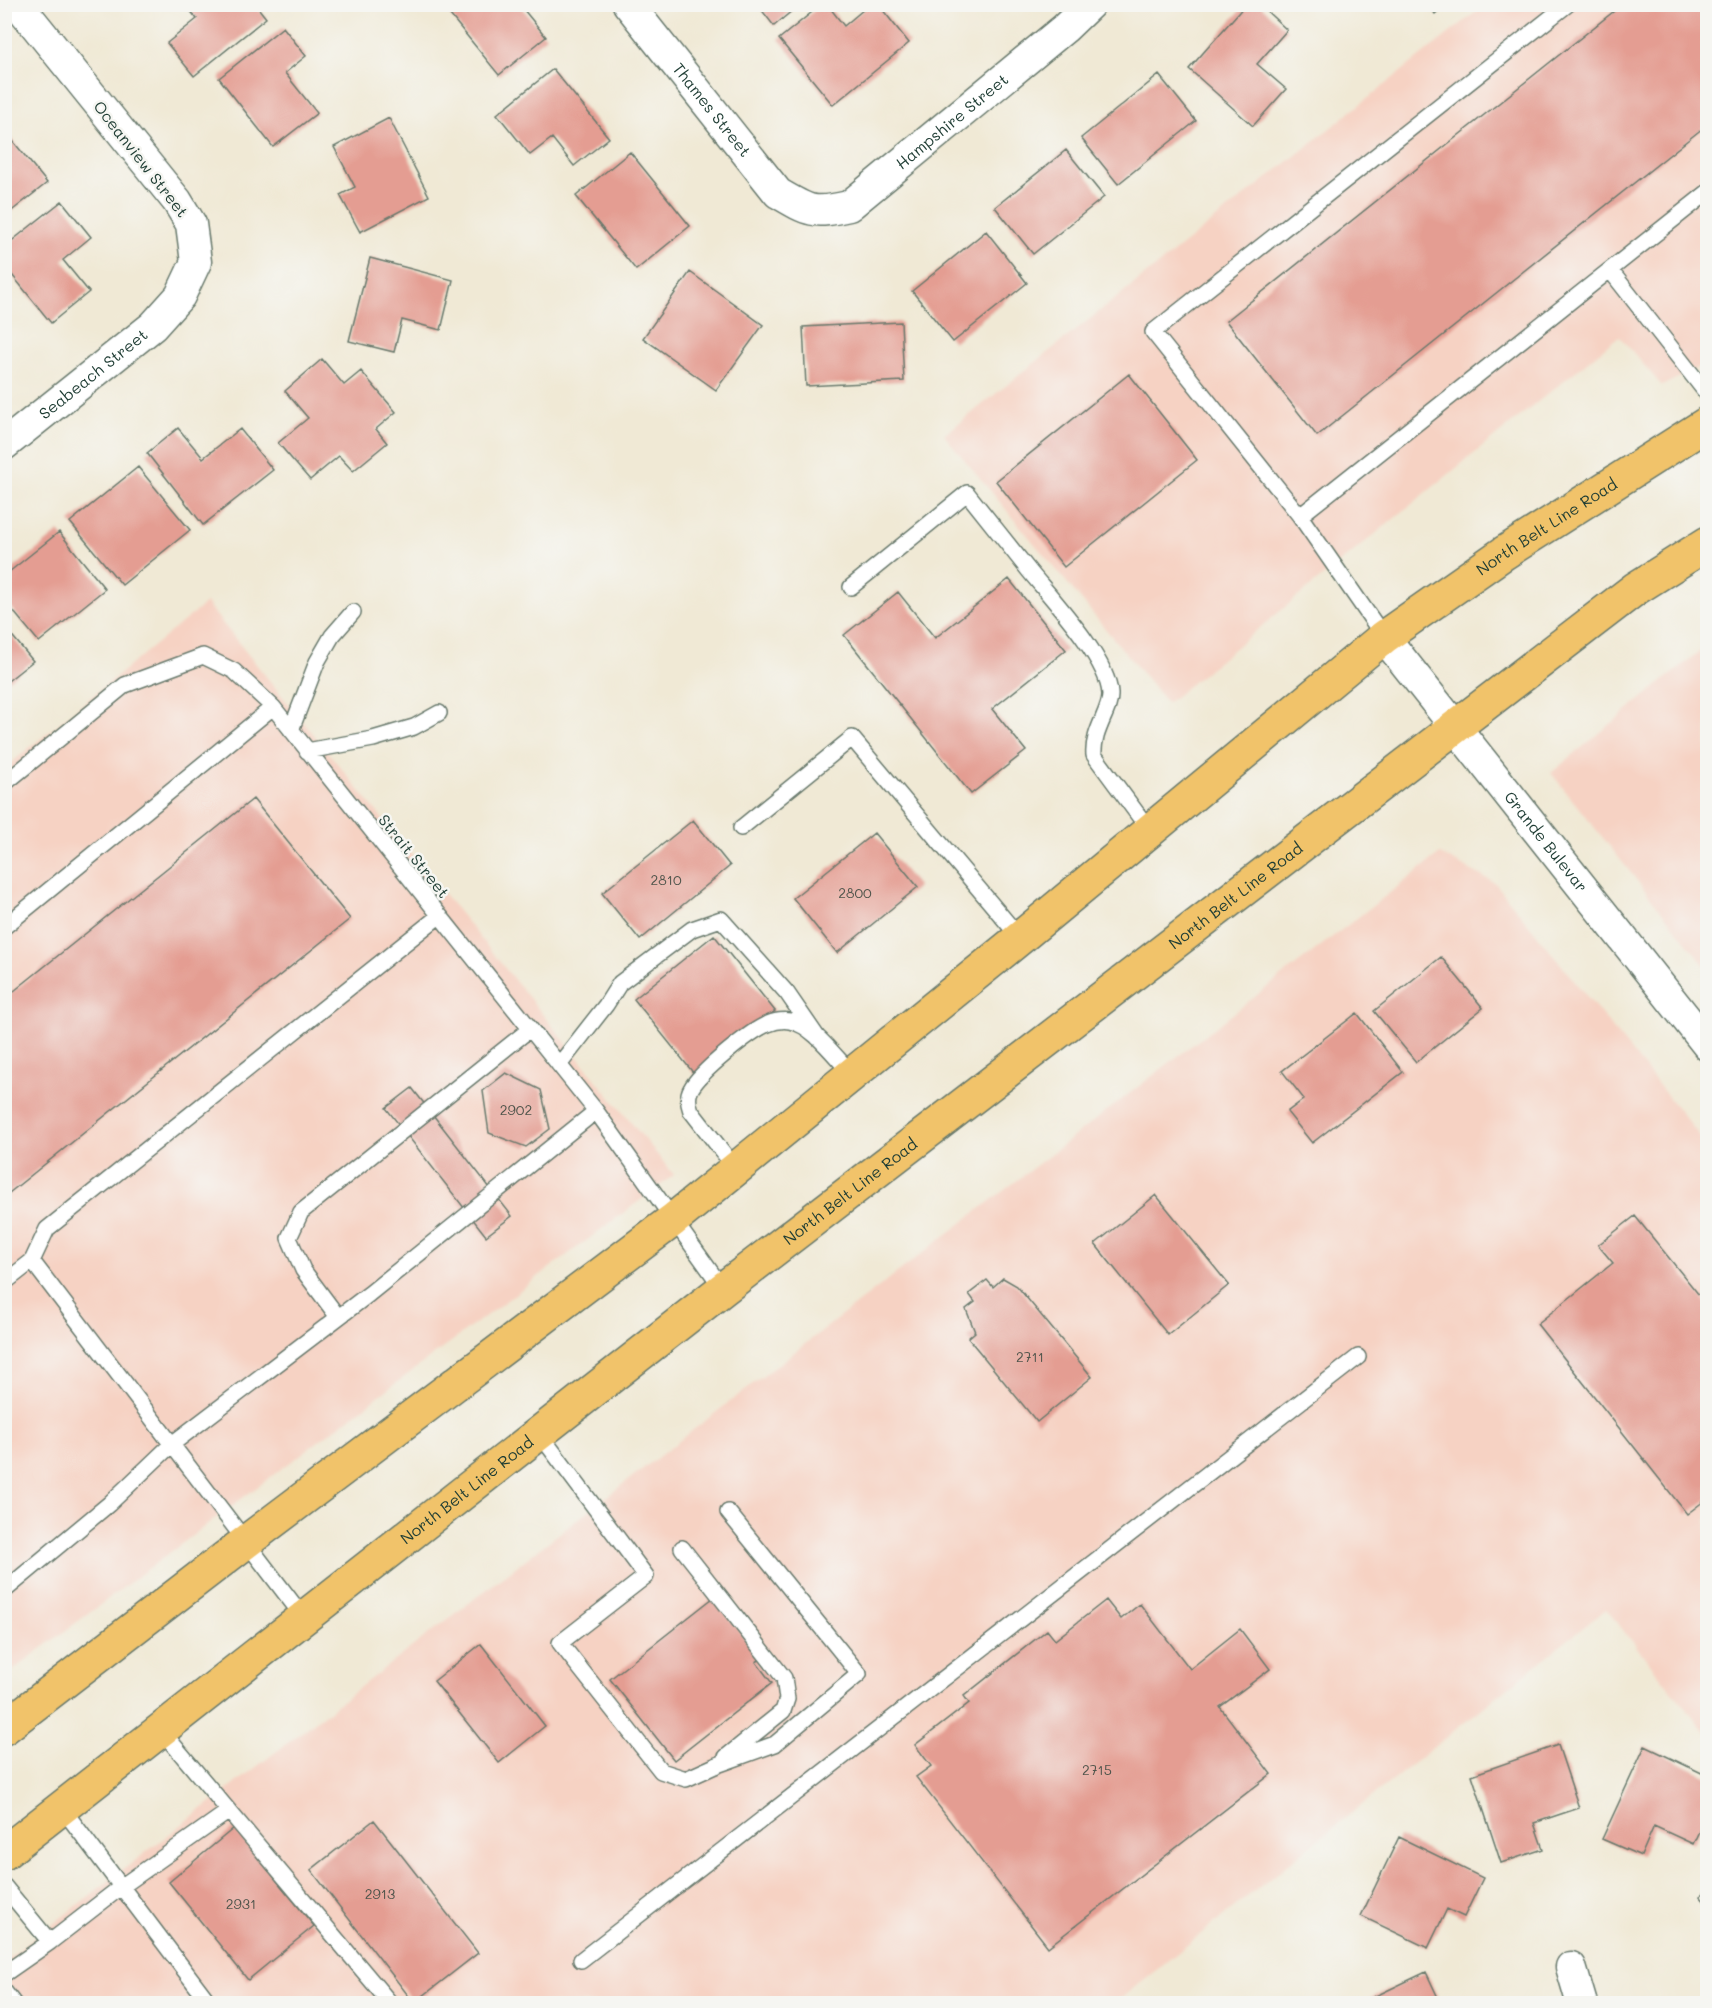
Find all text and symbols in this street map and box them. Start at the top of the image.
street label: Thames Street [669,58,756,161]
street label: Hampshire Street [891,68,1012,173]
street label: Oceanview Street [89,96,194,221]
street label: Seabeach Street [34,324,151,423]
street label: North Belt Line Road [1472,473,1621,579]
street label: Grande Bulevar [1500,787,1593,896]
street label: Strait Street [374,809,455,902]
street label: North Belt Line Road [1164,837,1307,953]
house number: 2810 [650,870,682,889]
house number: 2800 [838,883,872,902]
house number: 2902 [500,1100,532,1119]
street label: North Belt Line Road [778,1133,921,1249]
house number: 2711 [1016,1347,1044,1366]
street label: North Belt Line Road [395,1431,537,1548]
house number: 2715 [1082,1760,1112,1779]
house number: 2913 [365,1884,395,1903]
house number: 2931 [226,1894,256,1913]

